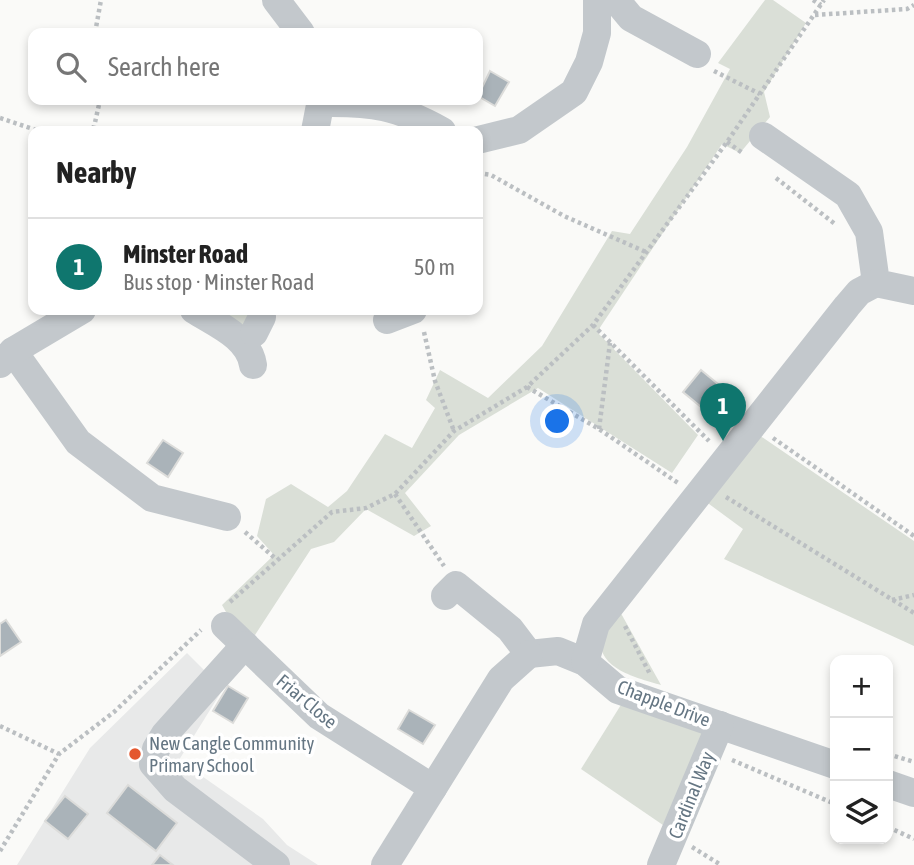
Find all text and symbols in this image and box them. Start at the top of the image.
search box [28,28,483,105]
icon: search [52,48,90,86]
text: Search here [108,52,220,82]
text: Nearby [56,155,136,189]
text: Minster Road [123,239,248,269]
text: 1 [74,254,84,280]
text: 50 m [414,254,455,280]
text: Bus stop · Minster Road [123,269,314,295]
pin: 1 [700,383,746,441]
your location [540,404,574,438]
map controls [830,655,893,844]
button: + [830,655,893,718]
street label: Friar Close [272,669,342,733]
street label: Chapple Drive [615,675,713,731]
button: − [830,718,893,781]
place label: New Cangle Community Primary School [149,732,315,776]
marker: New Cangle Community Primary School [127,746,143,762]
street label: Cardinal Way [664,748,718,842]
button: layers [830,781,893,844]

